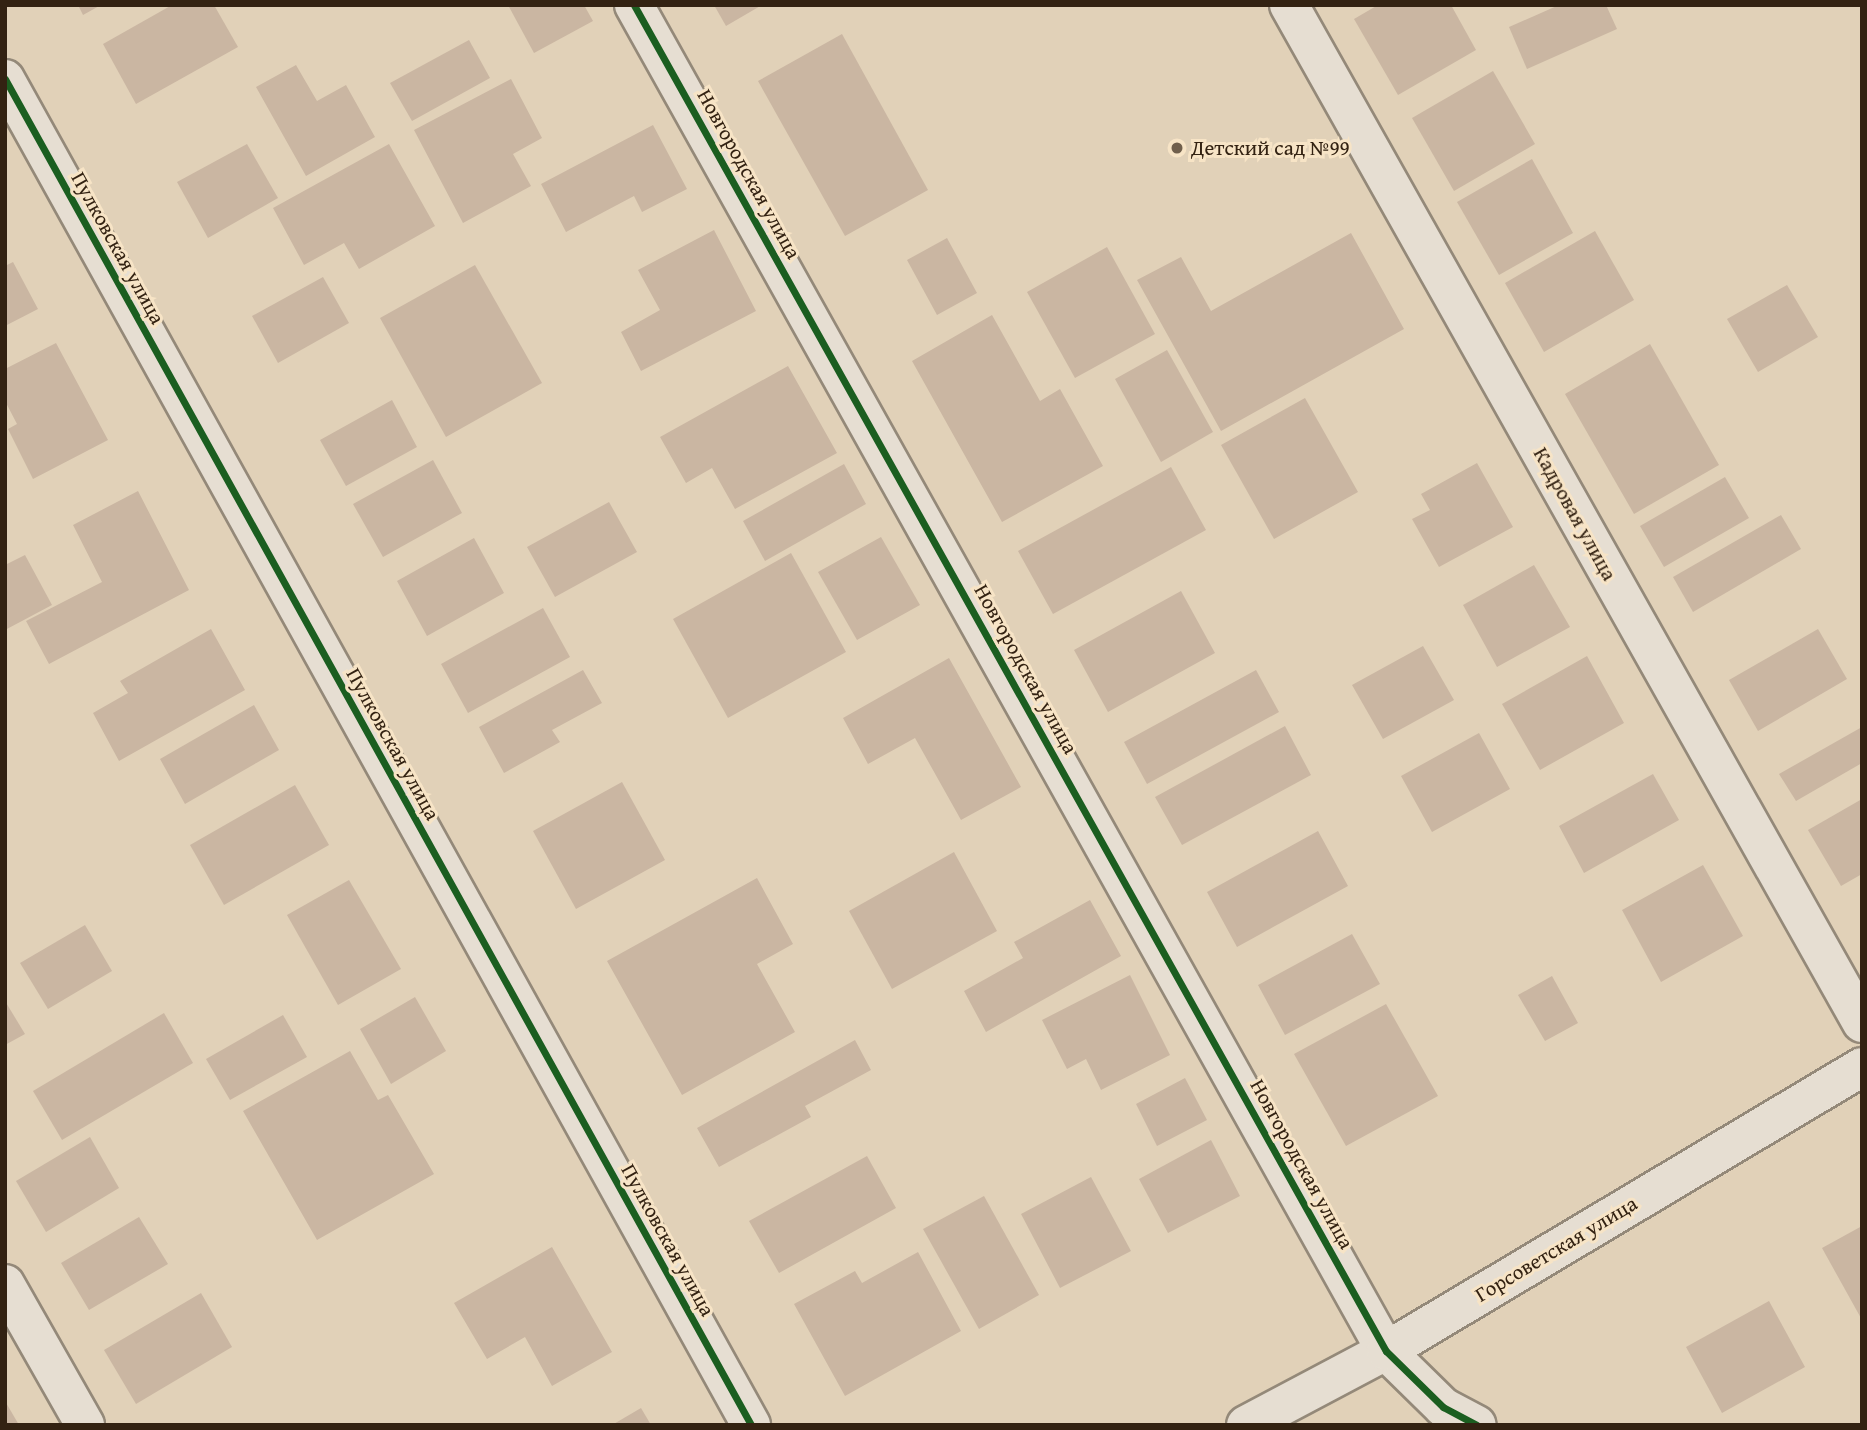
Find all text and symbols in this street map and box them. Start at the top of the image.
street label: Новгородская улица [692,85,806,263]
place label: Детский сад №99 [1191,135,1350,161]
marker: Детский сад №99 [1169,140,1185,156]
street label: Пулковская улица [66,168,170,328]
street label: Кадровая улица [1528,443,1622,585]
street label: Новгородская улица [969,580,1083,758]
street label: Пулковская улица [341,664,445,824]
street label: Новгородская улица [1245,1075,1359,1253]
street label: Пулковская улица [616,1160,720,1320]
street label: Горсоветская улица [1470,1191,1642,1307]

